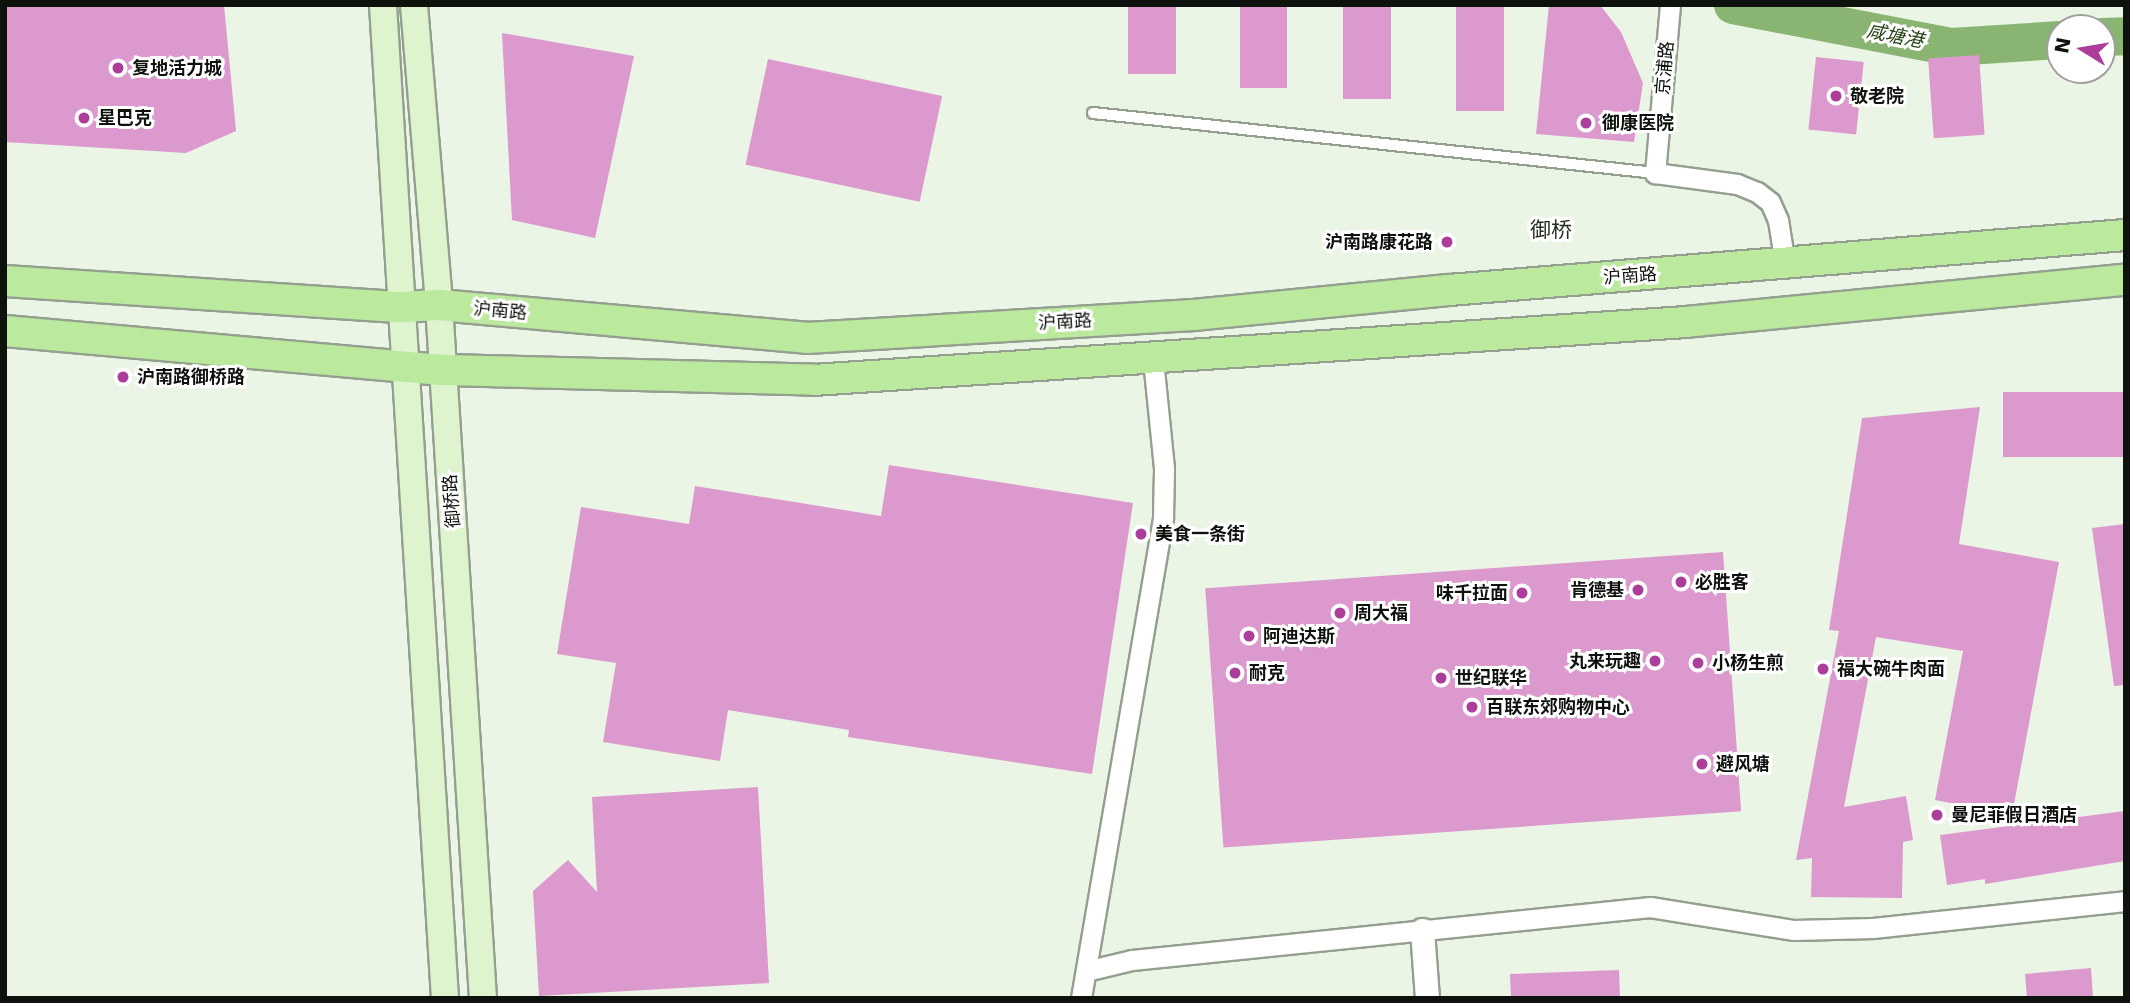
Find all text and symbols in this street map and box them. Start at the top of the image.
north arrow [2046,14,2116,84]
water label: 咸塘港 [1865,19,1925,53]
text: N [2050,35,2075,55]
street label: 京浦路 [1652,40,1678,96]
place label: 复地活力城 [132,57,222,79]
marker: 复地活力城 [110,60,126,76]
place label: 敬老院 [1850,85,1904,107]
marker: 敬老院 [1828,88,1844,104]
place label: 星巴克 [98,107,152,129]
marker: 星巴克 [76,110,92,126]
place label: 御康医院 [1602,112,1674,134]
marker: 御康医院 [1576,113,1596,133]
district label: 御桥 [1530,217,1572,243]
place label: 沪南路康花路 [1325,231,1433,253]
marker: 沪南路康花路 [1439,234,1455,250]
street label: 沪南路 [1602,263,1658,289]
street label: 沪南路 [472,298,528,324]
street label: 沪南路 [1037,310,1093,334]
place label: 沪南路御桥路 [137,366,245,388]
marker: 沪南路御桥路 [115,369,131,385]
street label: 御桥路 [439,473,465,529]
place label: 美食一条街 [1155,523,1245,545]
marker: 美食一条街 [1133,526,1149,542]
place label: 必胜客 [1695,571,1749,593]
marker: 必胜客 [1673,574,1689,590]
place label: 肯德基 [1570,579,1624,601]
place label: 味千拉面 [1436,582,1508,604]
marker: 肯德基 [1630,582,1646,598]
marker: 味千拉面 [1514,585,1530,601]
place label: 周大福 [1354,602,1408,624]
marker: 周大福 [1332,605,1348,621]
place label: 阿迪达斯 [1263,625,1335,647]
marker: 阿迪达斯 [1241,628,1257,644]
place label: 丸来玩趣 [1569,650,1641,672]
place label: 小杨生煎 [1712,652,1784,674]
marker: 丸来玩趣 [1647,653,1663,669]
marker: 小杨生煎 [1690,655,1706,671]
place label: 福大碗牛肉面 [1837,658,1945,680]
marker: 福大碗牛肉面 [1815,661,1831,677]
place label: 耐克 [1249,662,1285,684]
marker: 耐克 [1227,665,1243,681]
place label: 世纪联华 [1455,667,1527,689]
marker: 世纪联华 [1433,670,1449,686]
place label: 百联东郊购物中心 [1486,696,1630,718]
marker: 百联东郊购物中心 [1464,699,1480,715]
place label: 避风塘 [1716,753,1770,775]
marker: 避风塘 [1694,756,1710,772]
place label: 曼尼菲假日酒店 [1951,804,2077,826]
marker: 曼尼菲假日酒店 [1929,807,1945,823]

